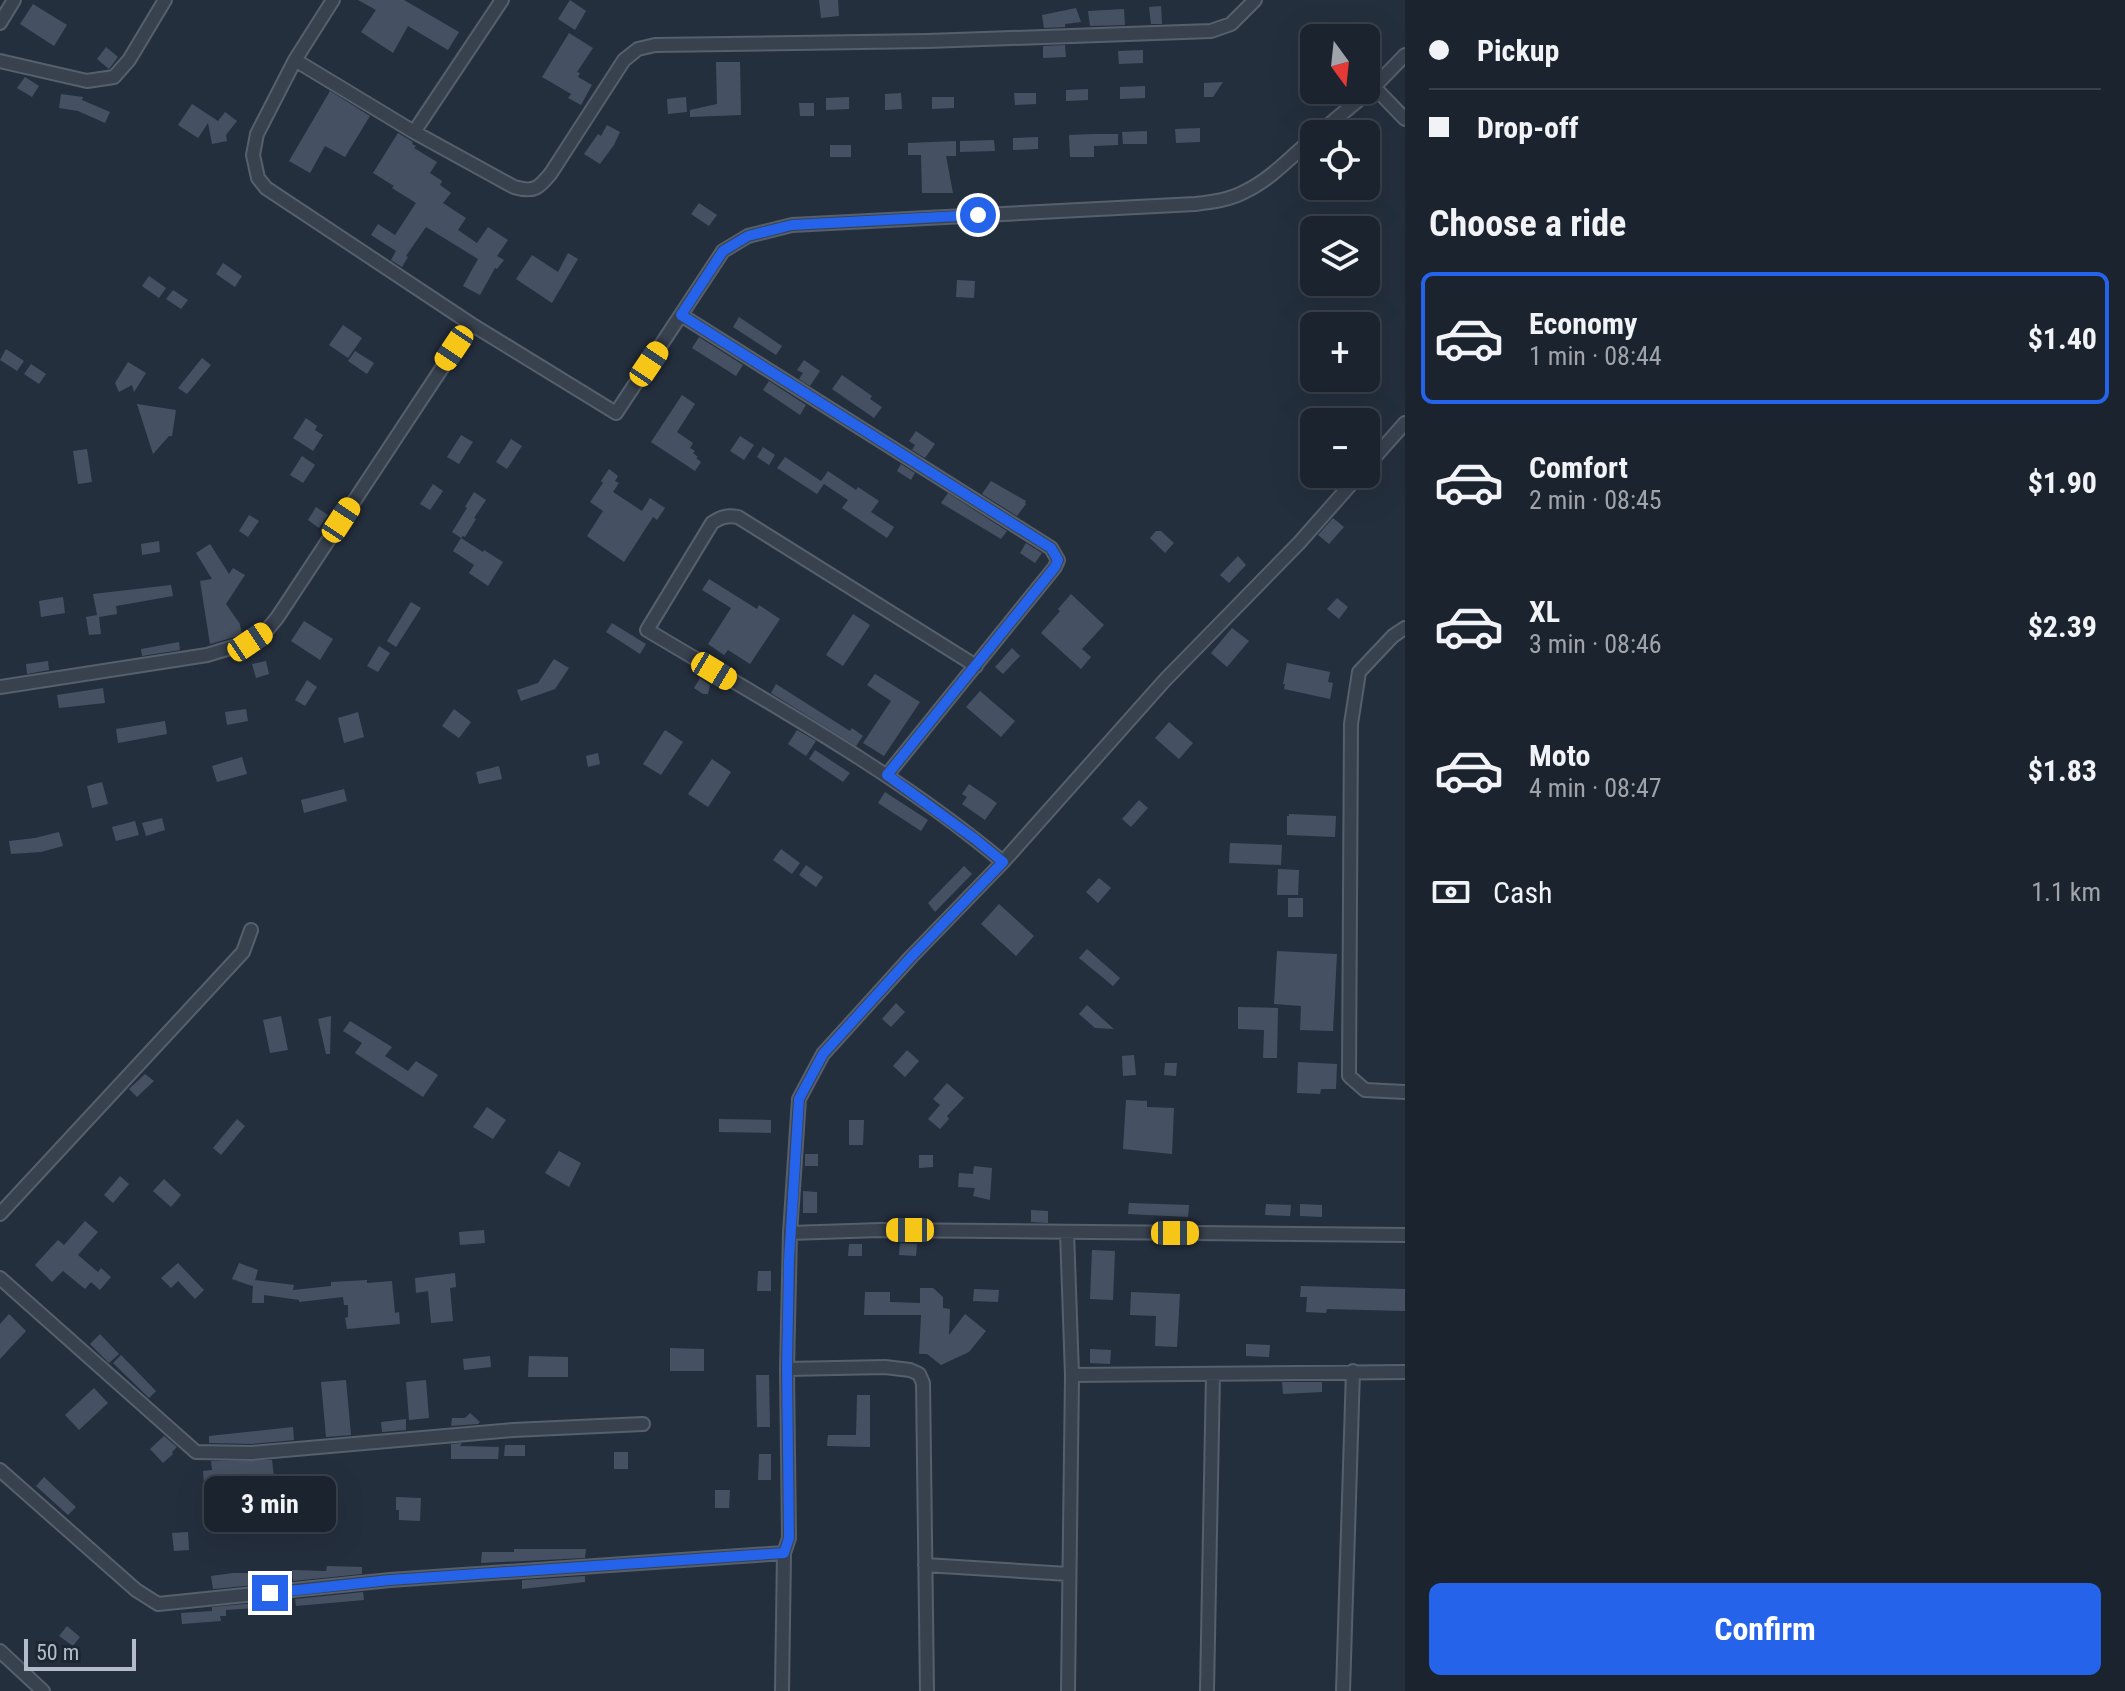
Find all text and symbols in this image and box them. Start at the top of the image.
north arrow [1300,24,1380,104]
map controls [1300,24,1380,488]
text: Pickup [1477,33,1559,68]
text: Drop-off [1477,110,1579,145]
button: locate [1300,120,1380,200]
route start [960,197,996,233]
text: Choose a ride [1429,203,1626,245]
button: layers [1300,216,1380,296]
icon: car [1433,302,1505,374]
text: Economy [1529,306,1637,341]
button: + [1300,312,1380,392]
car [431,321,477,375]
text: $1.40 [2028,321,2097,356]
car [626,337,672,391]
text: 1 min · 08:44 [1529,341,1662,371]
button: − [1300,408,1380,488]
icon: car [1433,446,1505,518]
text: Comfort [1529,450,1628,485]
text: $1.90 [2028,465,2097,500]
text: 2 min · 08:45 [1529,485,1662,515]
car [318,493,364,547]
icon: car [1433,590,1505,662]
text: XL [1529,594,1560,629]
text: $2.39 [2028,609,2097,644]
car [223,619,277,665]
text: 3 min · 08:46 [1529,629,1662,659]
car [687,648,741,694]
icon: car [1433,734,1505,806]
text: Moto [1529,738,1590,773]
text: $1.83 [2028,753,2097,788]
text: 4 min · 08:47 [1529,773,1662,803]
icon: cash [1429,870,1473,914]
text: Cash [1493,875,1553,910]
text: 1.1 km [2031,877,2101,907]
car [886,1218,934,1242]
car [1151,1221,1199,1245]
callout: 3 min [204,1477,336,1533]
text: 3 min [241,1489,299,1519]
route end [252,1575,288,1611]
button: Confirm [1429,1583,2101,1675]
scale bar [24,1635,136,1671]
text: 50 m [36,1640,79,1665]

